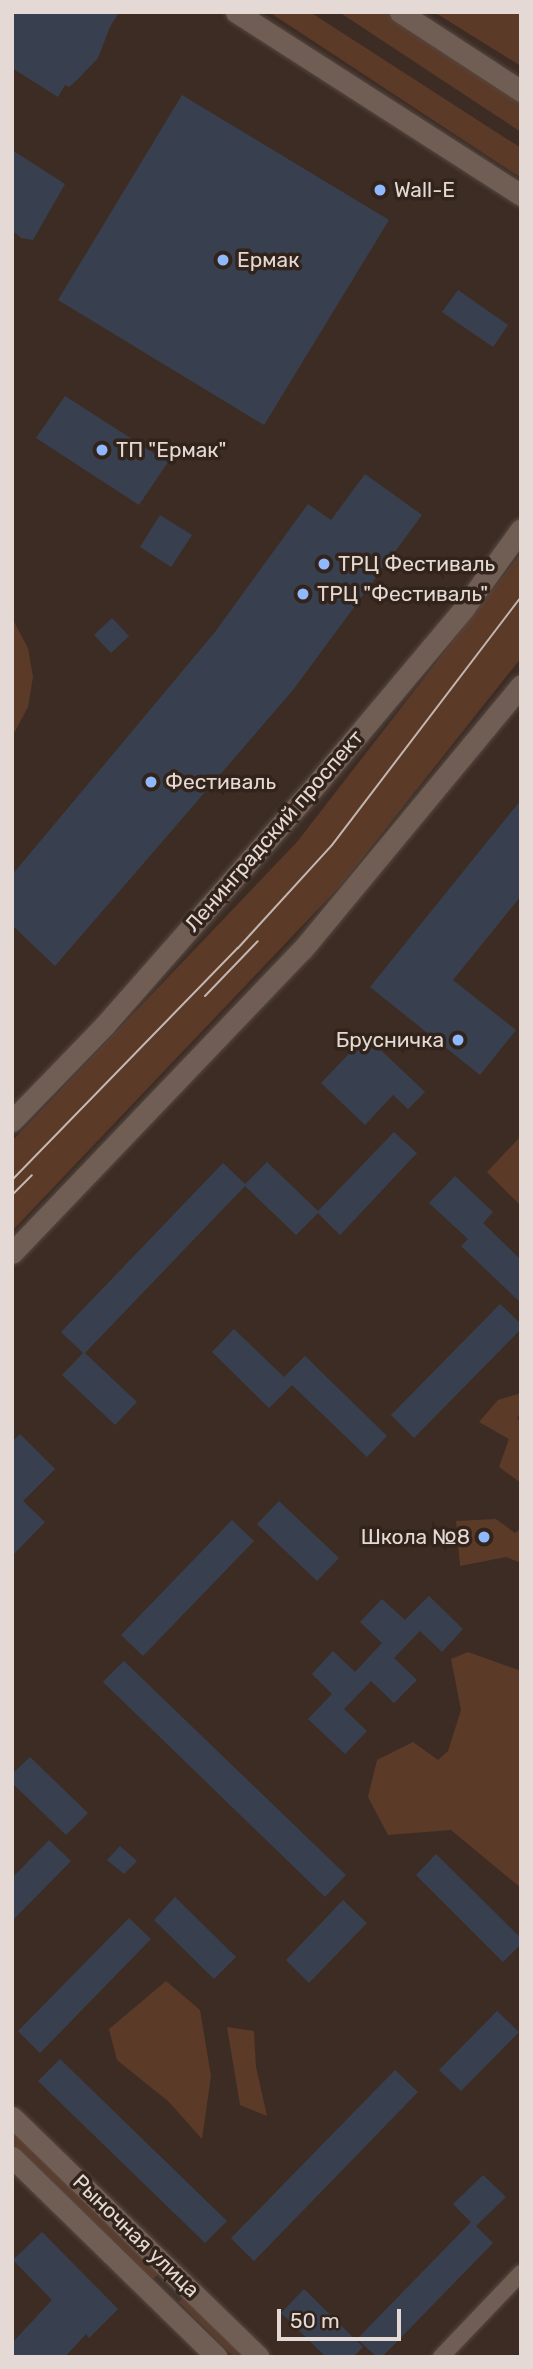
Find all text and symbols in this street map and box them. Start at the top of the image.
place label: Wall-E [394,177,455,203]
marker: Wall-E [372,182,388,198]
place label: Ермак [237,247,299,273]
marker: Ермак [215,252,231,268]
place label: ТП "Ермак" [116,437,226,463]
marker: ТП "Ермак" [94,442,110,458]
place label: ТРЦ Фестиваль [338,551,495,577]
marker: ТРЦ Фестиваль [316,556,332,572]
place label: ТРЦ "Фестиваль" [317,581,488,607]
marker: ТРЦ "Фестиваль" [295,586,311,602]
street label: Ленинградский проспект [180,725,368,937]
place label: Фестиваль [165,769,276,795]
marker: Фестиваль [143,774,159,790]
place label: Брусничка [336,1027,444,1053]
marker: Брусничка [450,1032,466,1048]
place label: Школа №8 [361,1524,470,1550]
marker: Школа №8 [476,1529,492,1545]
street label: Рыночная улица [68,2169,204,2303]
scale bar [281,2296,405,2340]
text: 50 m [290,2308,340,2333]

